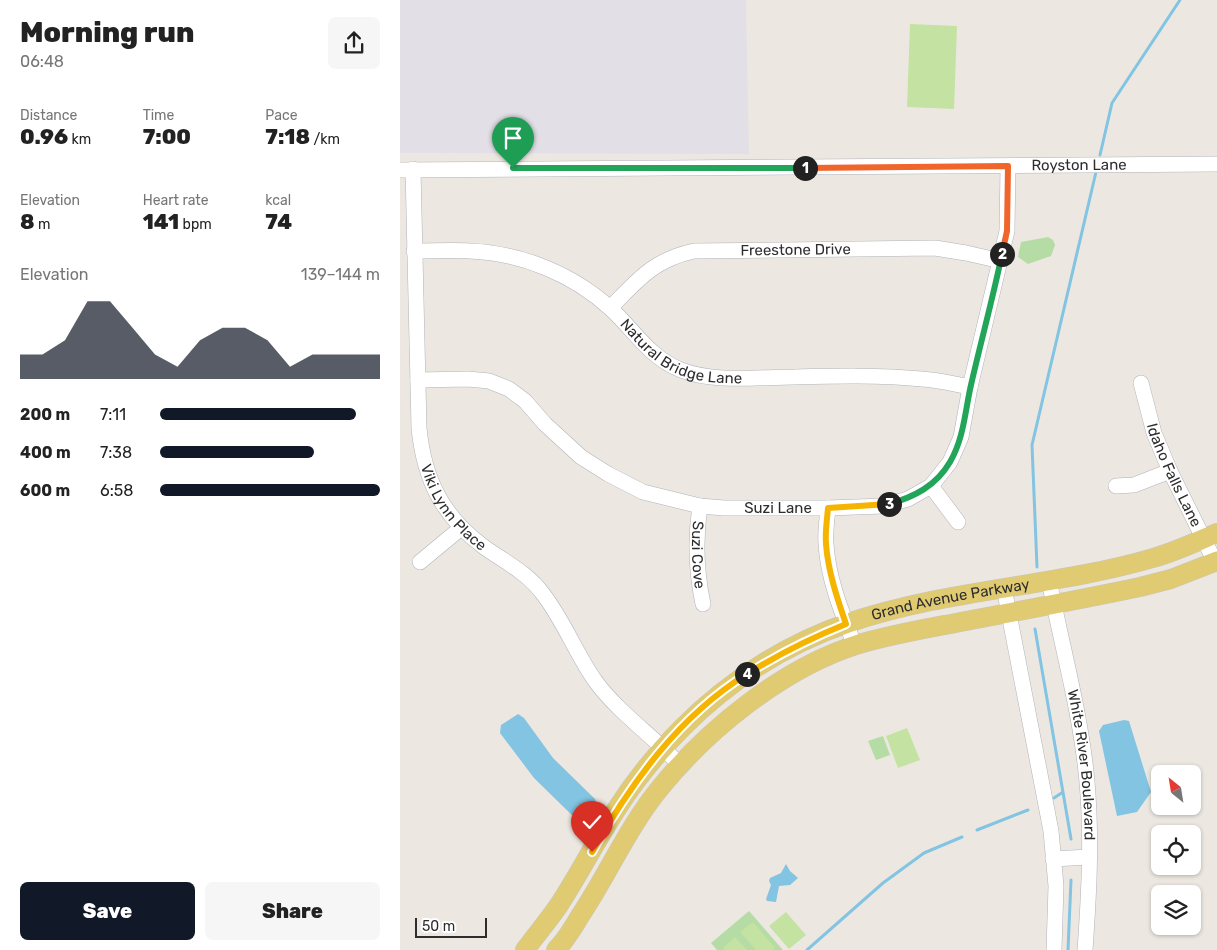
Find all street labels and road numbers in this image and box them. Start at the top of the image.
street label: Royston Lane [1031,156,1127,174]
street label: Freestone Drive [740,240,851,259]
street label: Natural Bridge Lane [617,315,742,387]
street label: Idaho Falls Lane [1143,421,1205,530]
street label: Viki Lynn Place [417,462,490,555]
street label: Suzi Lane [744,499,812,517]
street label: Suzi Cove [688,520,709,590]
street label: Grand Avenue Parkway [869,575,1031,624]
street label: White River Boulevard [1064,688,1099,840]

